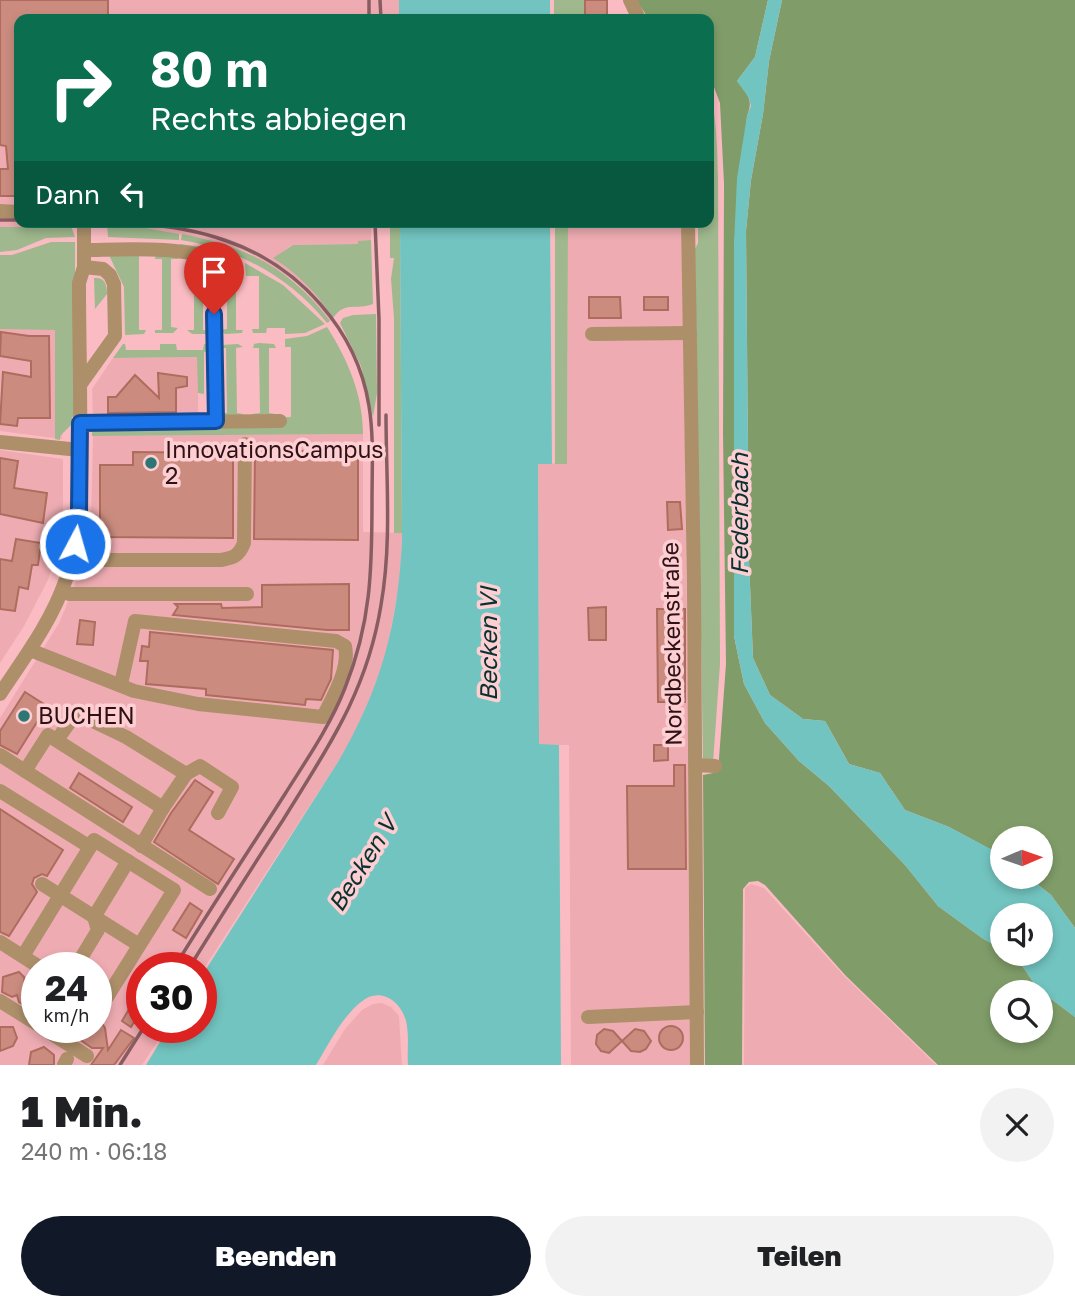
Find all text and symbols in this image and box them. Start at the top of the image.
text: 80 m [150,39,268,98]
icon: right [35,42,126,133]
text: Rechts abbiegen [150,99,407,137]
icon: left [114,175,152,213]
text: Dann [35,179,100,210]
pin [184,242,244,314]
icon: arrive [195,253,233,291]
place label: InnovationsCampus 2 [165,435,384,489]
water label: Federbach [724,452,753,575]
marker: InnovationsCampus 2 [143,455,159,471]
position arrow [38,507,112,581]
street label: Nordbeckenstraße [655,542,687,746]
water label: Becken VI [473,584,502,701]
place label: BUCHEN [38,701,135,729]
marker: BUCHEN [16,708,32,724]
water label: Becken V [321,807,404,916]
north arrow [990,826,1054,889]
map controls [990,826,1053,1043]
button: sound [990,903,1053,966]
speed limit sign: 30 [126,952,217,1043]
text: 24 [45,967,88,1009]
button: search [990,980,1053,1043]
text: km/h [44,1004,89,1026]
text: 1 Min. [21,1086,143,1136]
button: close [980,1088,1054,1162]
text: 240 m · 06:18 [21,1137,167,1165]
button: Beenden [21,1216,531,1296]
button: Teilen [545,1216,1054,1296]

